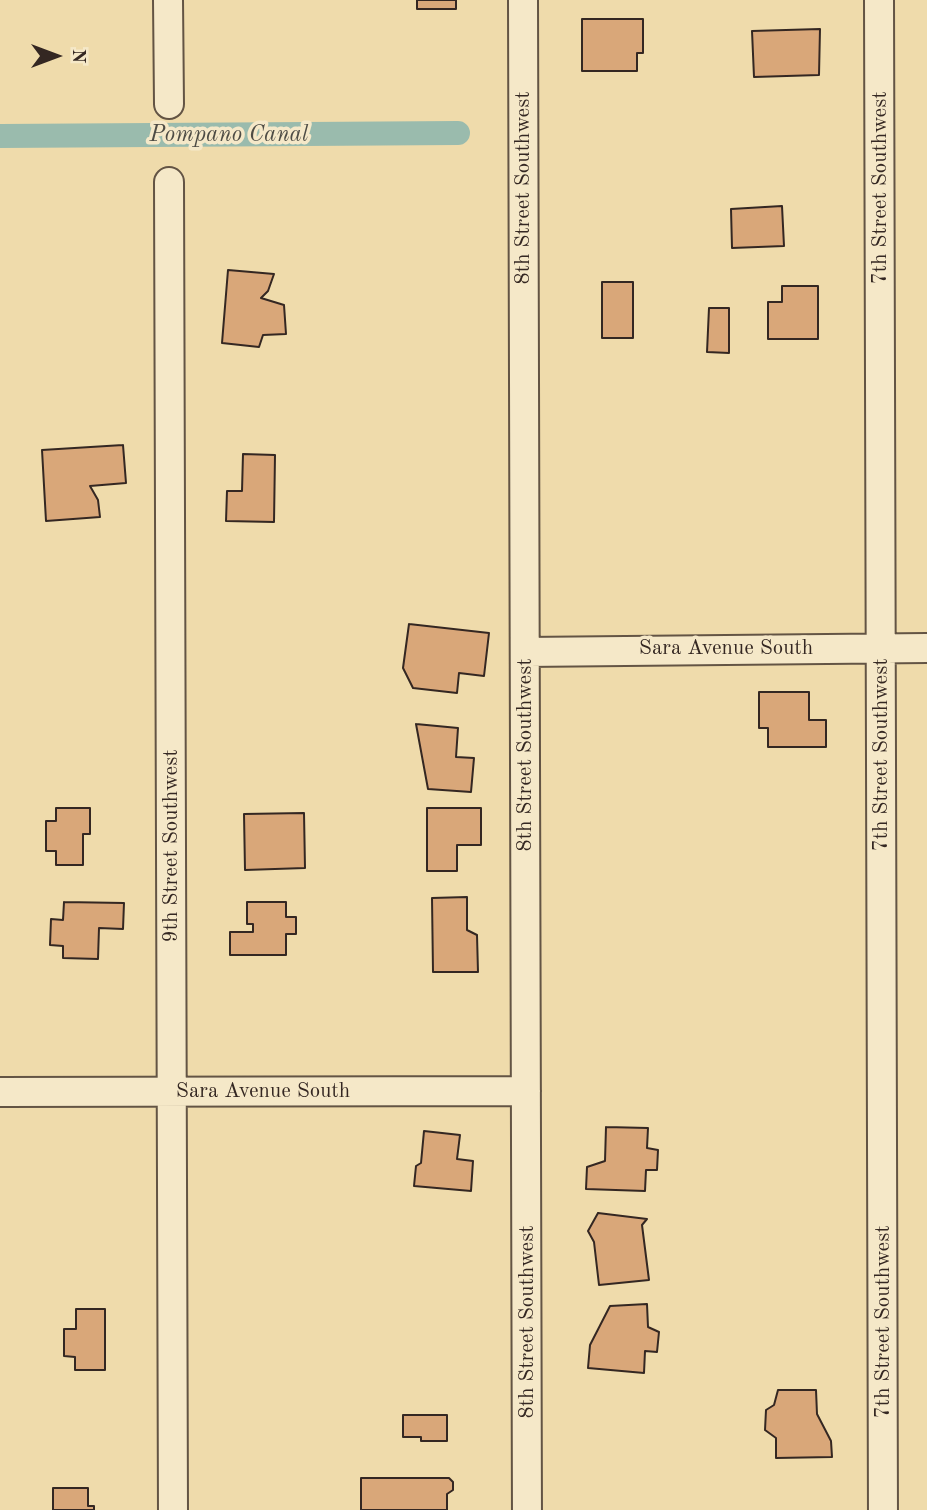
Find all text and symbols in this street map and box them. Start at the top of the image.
north arrow [21,21,91,91]
text: N [68,49,87,63]
street label: 8th Street Southwest [510,91,536,285]
street label: 7th Street Southwest [867,91,893,285]
water label: Pompano Canal [149,121,309,149]
street label: Sara Avenue South [639,635,813,661]
street label: 8th Street Southwest [512,658,538,852]
street label: 7th Street Southwest [868,658,894,852]
street label: 9th Street Southwest [158,749,184,943]
street label: Sara Avenue South [176,1078,350,1104]
street label: 8th Street Southwest [514,1225,540,1419]
street label: 7th Street Southwest [870,1225,896,1419]

